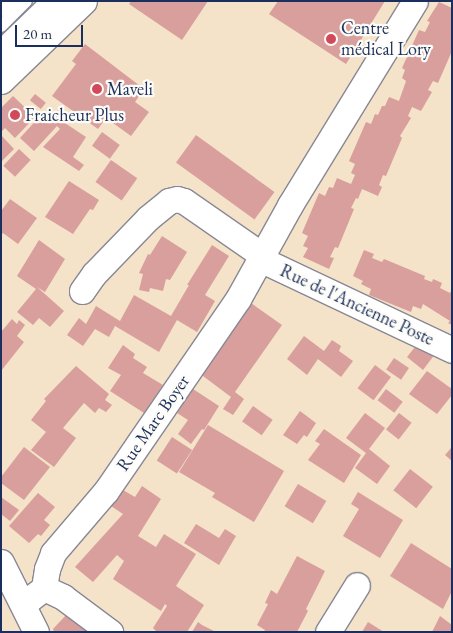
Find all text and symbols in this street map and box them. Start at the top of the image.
scale bar [18,15,85,47]
place label: Centre médical Lory [341,18,431,60]
text: 20 m [23,24,52,43]
marker: Centre médical Lory [325,33,337,45]
place label: Maveli [107,78,153,100]
marker: Maveli [91,83,103,95]
place label: Fraicheur Plus [25,104,124,126]
marker: Fraicheur Plus [9,109,21,121]
street label: Rue de l'Ancienne Poste [277,260,437,350]
street label: Rue Marc Boyer [112,371,194,475]

